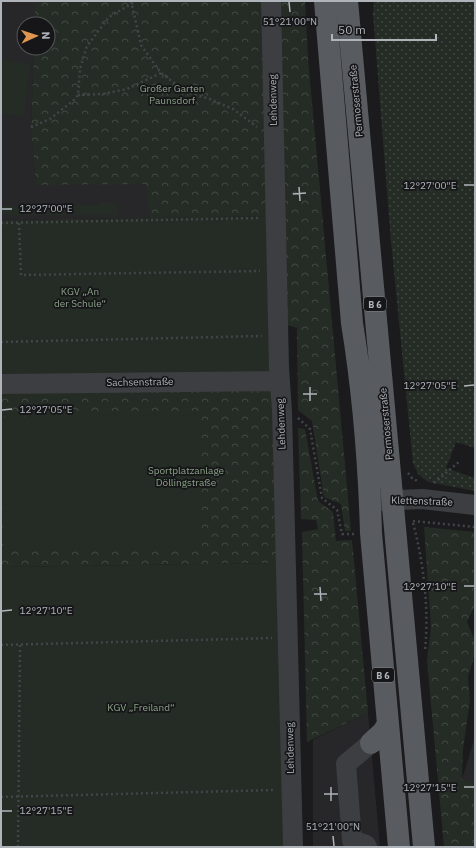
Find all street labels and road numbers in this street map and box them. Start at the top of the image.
street label: Permoserstraße [346,64,366,138]
street label: Lehdenweg [266,73,280,126]
road number: B 6 [364,297,386,311]
street label: Sachsenstraße [106,375,174,389]
street label: Permoserstraße [376,387,396,461]
street label: Lehdenweg [274,397,288,450]
street label: Klettenstraße [391,493,454,509]
road number: B 6 [372,668,394,682]
street label: Lehdenweg [283,721,297,774]

